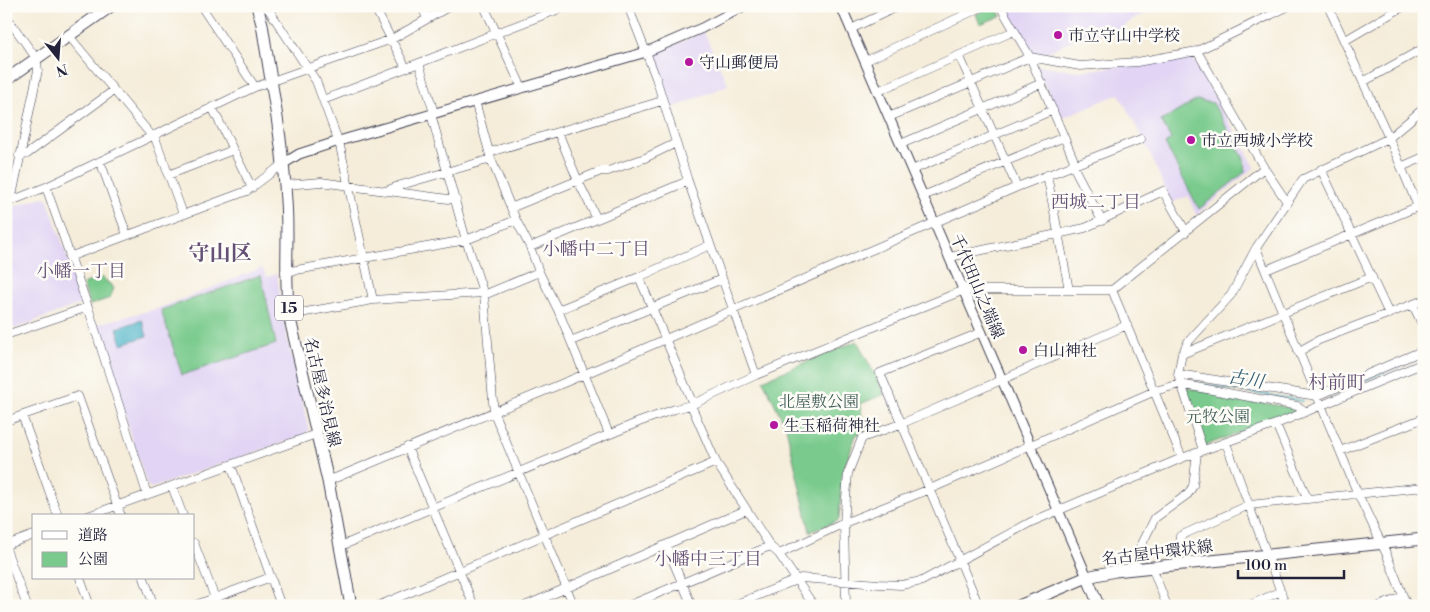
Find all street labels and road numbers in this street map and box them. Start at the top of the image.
street label: 千代田山之端線 [946,231,1008,342]
road number: 15 [275,296,303,320]
street label: 名古屋多治見線 [300,335,344,449]
street label: 名古屋中環状線 [1100,536,1214,570]

